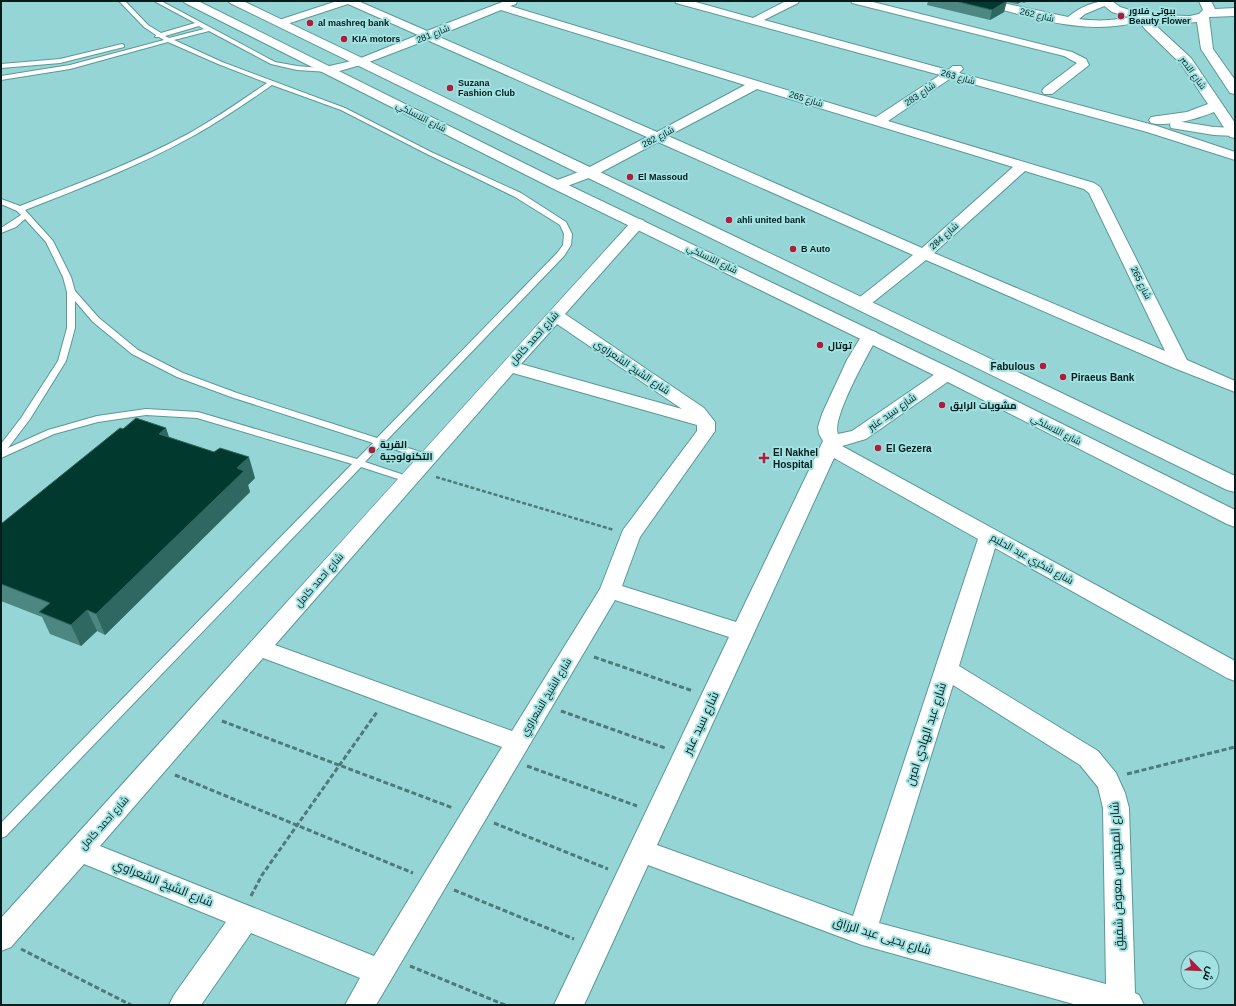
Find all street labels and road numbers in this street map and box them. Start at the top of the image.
street label: شارع 262 [1019,6,1055,25]
street label: شارع 281 [415,23,451,46]
street label: شارع النصر [1177,54,1208,92]
street label: شارع 263 [940,68,976,87]
street label: شارع 283 [903,80,938,109]
street label: شارع 265 [788,89,824,110]
street label: شارع اللاسلكي [393,100,448,136]
street label: شارع 282 [640,124,676,151]
street label: شارع 284 [928,221,961,252]
street label: شارع اللاسلكي [684,242,739,277]
street label: شارع 265 [1128,265,1153,301]
street label: شارع احمد كامل [507,309,562,368]
street label: شارع الشيخ الشعراوي [591,338,672,398]
street label: شارع سيد عنبر [865,391,919,434]
street label: شارع اللاسلكي [1028,413,1083,449]
street label: شارع شكري عبد الحليم [988,532,1075,588]
street label: شارع احمد كامل [293,551,346,610]
street label: شارع الشيخ الشعراوي [518,656,575,739]
street label: شارع عبد الهادي امين [903,681,952,788]
street label: شارع سيد عنبر [680,689,723,758]
street label: شارع احمد كامل [77,794,132,853]
street label: شارع المهندس معوض شفيق [1107,801,1128,951]
street label: شارع الشيخ الشعراوي [110,857,215,912]
street label: شارع يحيى عبد الرزاق [831,914,933,959]

